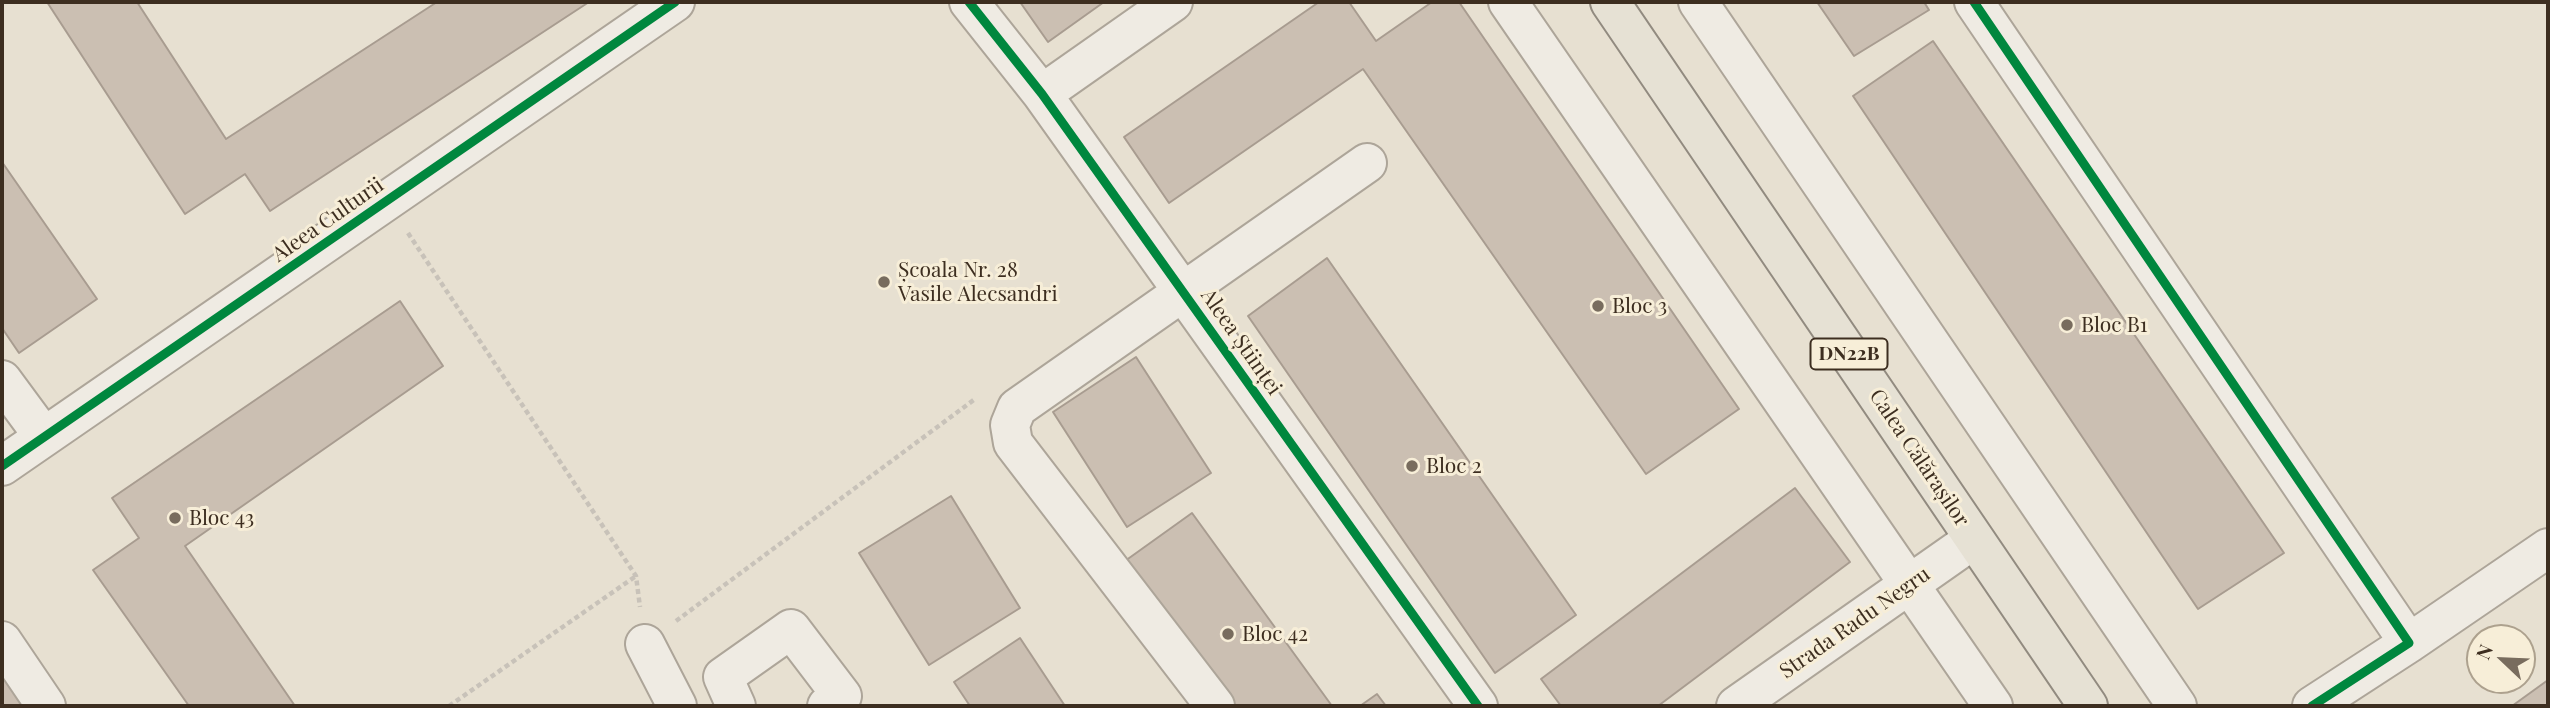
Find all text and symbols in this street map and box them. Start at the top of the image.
street label: Aleea Culturii [268,172,388,268]
place label: Școala Nr. 28 Vasile Alecsandri [898,257,1058,307]
marker: Școala Nr. 28 Vasile Alecsandri [876,274,892,290]
street label: Aleea Științei [1195,284,1287,400]
place label: Bloc 3 [1612,293,1667,319]
marker: Bloc 3 [1590,298,1606,314]
place label: Bloc B1 [2081,312,2147,338]
marker: Bloc B1 [2059,317,2075,333]
road number: DN22B [1811,338,1888,370]
street label: Calea Călărașilor [1864,384,1974,532]
place label: Bloc 2 [1426,453,1482,479]
marker: Bloc 2 [1404,458,1420,474]
place label: Bloc 43 [189,505,254,531]
marker: Bloc 43 [167,510,183,526]
street label: Strada Radu Negru [1775,562,1935,684]
place label: Bloc 42 [1242,621,1308,647]
north arrow [2466,624,2536,694]
marker: Bloc 42 [1220,626,1236,642]
text: N [2469,640,2498,663]

